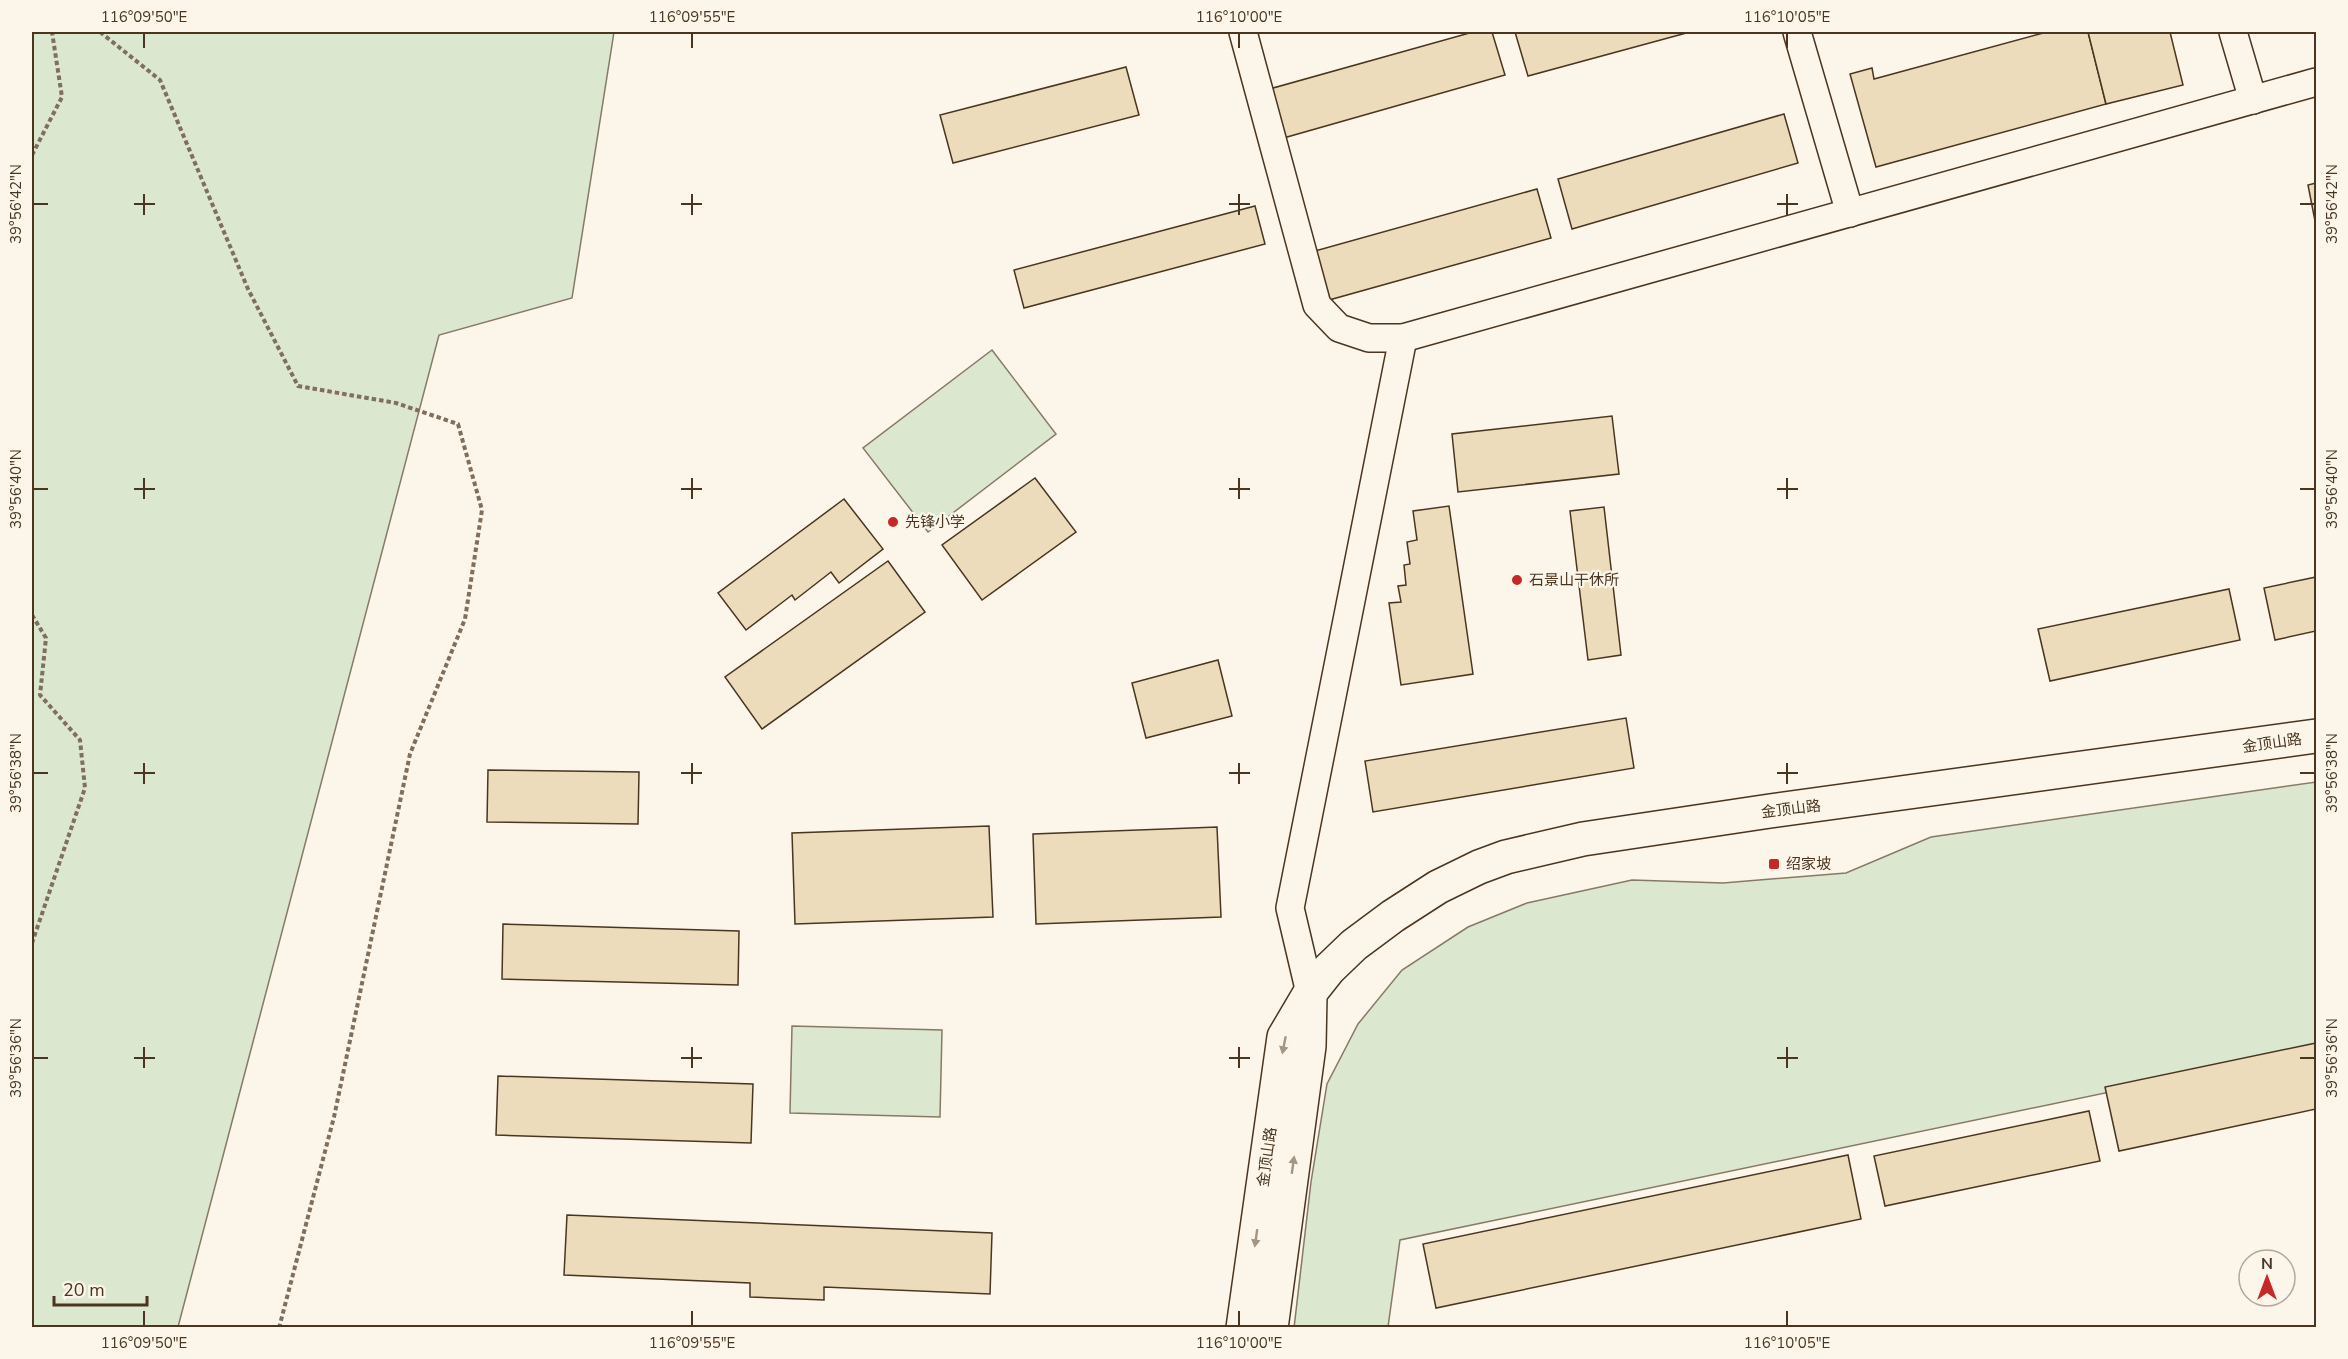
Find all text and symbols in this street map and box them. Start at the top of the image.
text: 116°09'50"E [101,7,187,27]
text: 116°09'55"E [649,7,735,27]
text: 116°10'00"E [1196,7,1282,27]
text: 116°10'05"E [1744,7,1830,27]
text: 39°56'42"N [6,164,26,244]
text: 39°56'42"N [2322,164,2342,244]
text: 39°56'40"N [6,449,26,529]
text: 39°56'40"N [2322,449,2342,529]
place label: 先锋小学 [905,512,965,532]
marker: 先锋小学 [886,515,900,529]
place label: 石景山干休所 [1529,570,1619,590]
marker: 石景山干休所 [1510,573,1524,587]
street label: 金顶山路 [2241,729,2303,757]
text: 39°56'38"N [6,733,26,813]
text: 39°56'38"N [2322,733,2342,813]
street label: 金顶山路 [1760,795,1822,823]
place label: 绍家坡 [1786,854,1831,874]
marker: 绍家坡 [1767,857,1781,871]
text: 39°56'36"N [6,1018,26,1098]
text: 39°56'36"N [2322,1018,2342,1098]
one-way arrow [1279,1035,1288,1054]
street label: 金顶山路 [1253,1126,1281,1188]
one-way arrow [1289,1156,1298,1175]
one-way arrow [1251,1228,1260,1247]
north arrow [2237,1248,2297,1308]
text: N [2261,1253,2273,1275]
scale bar [54,1269,147,1307]
text: 20 m [63,1278,105,1302]
text: 116°09'50"E [101,1333,187,1353]
text: 116°09'55"E [649,1333,735,1353]
text: 116°10'00"E [1196,1333,1282,1353]
text: 116°10'05"E [1744,1333,1830,1353]

